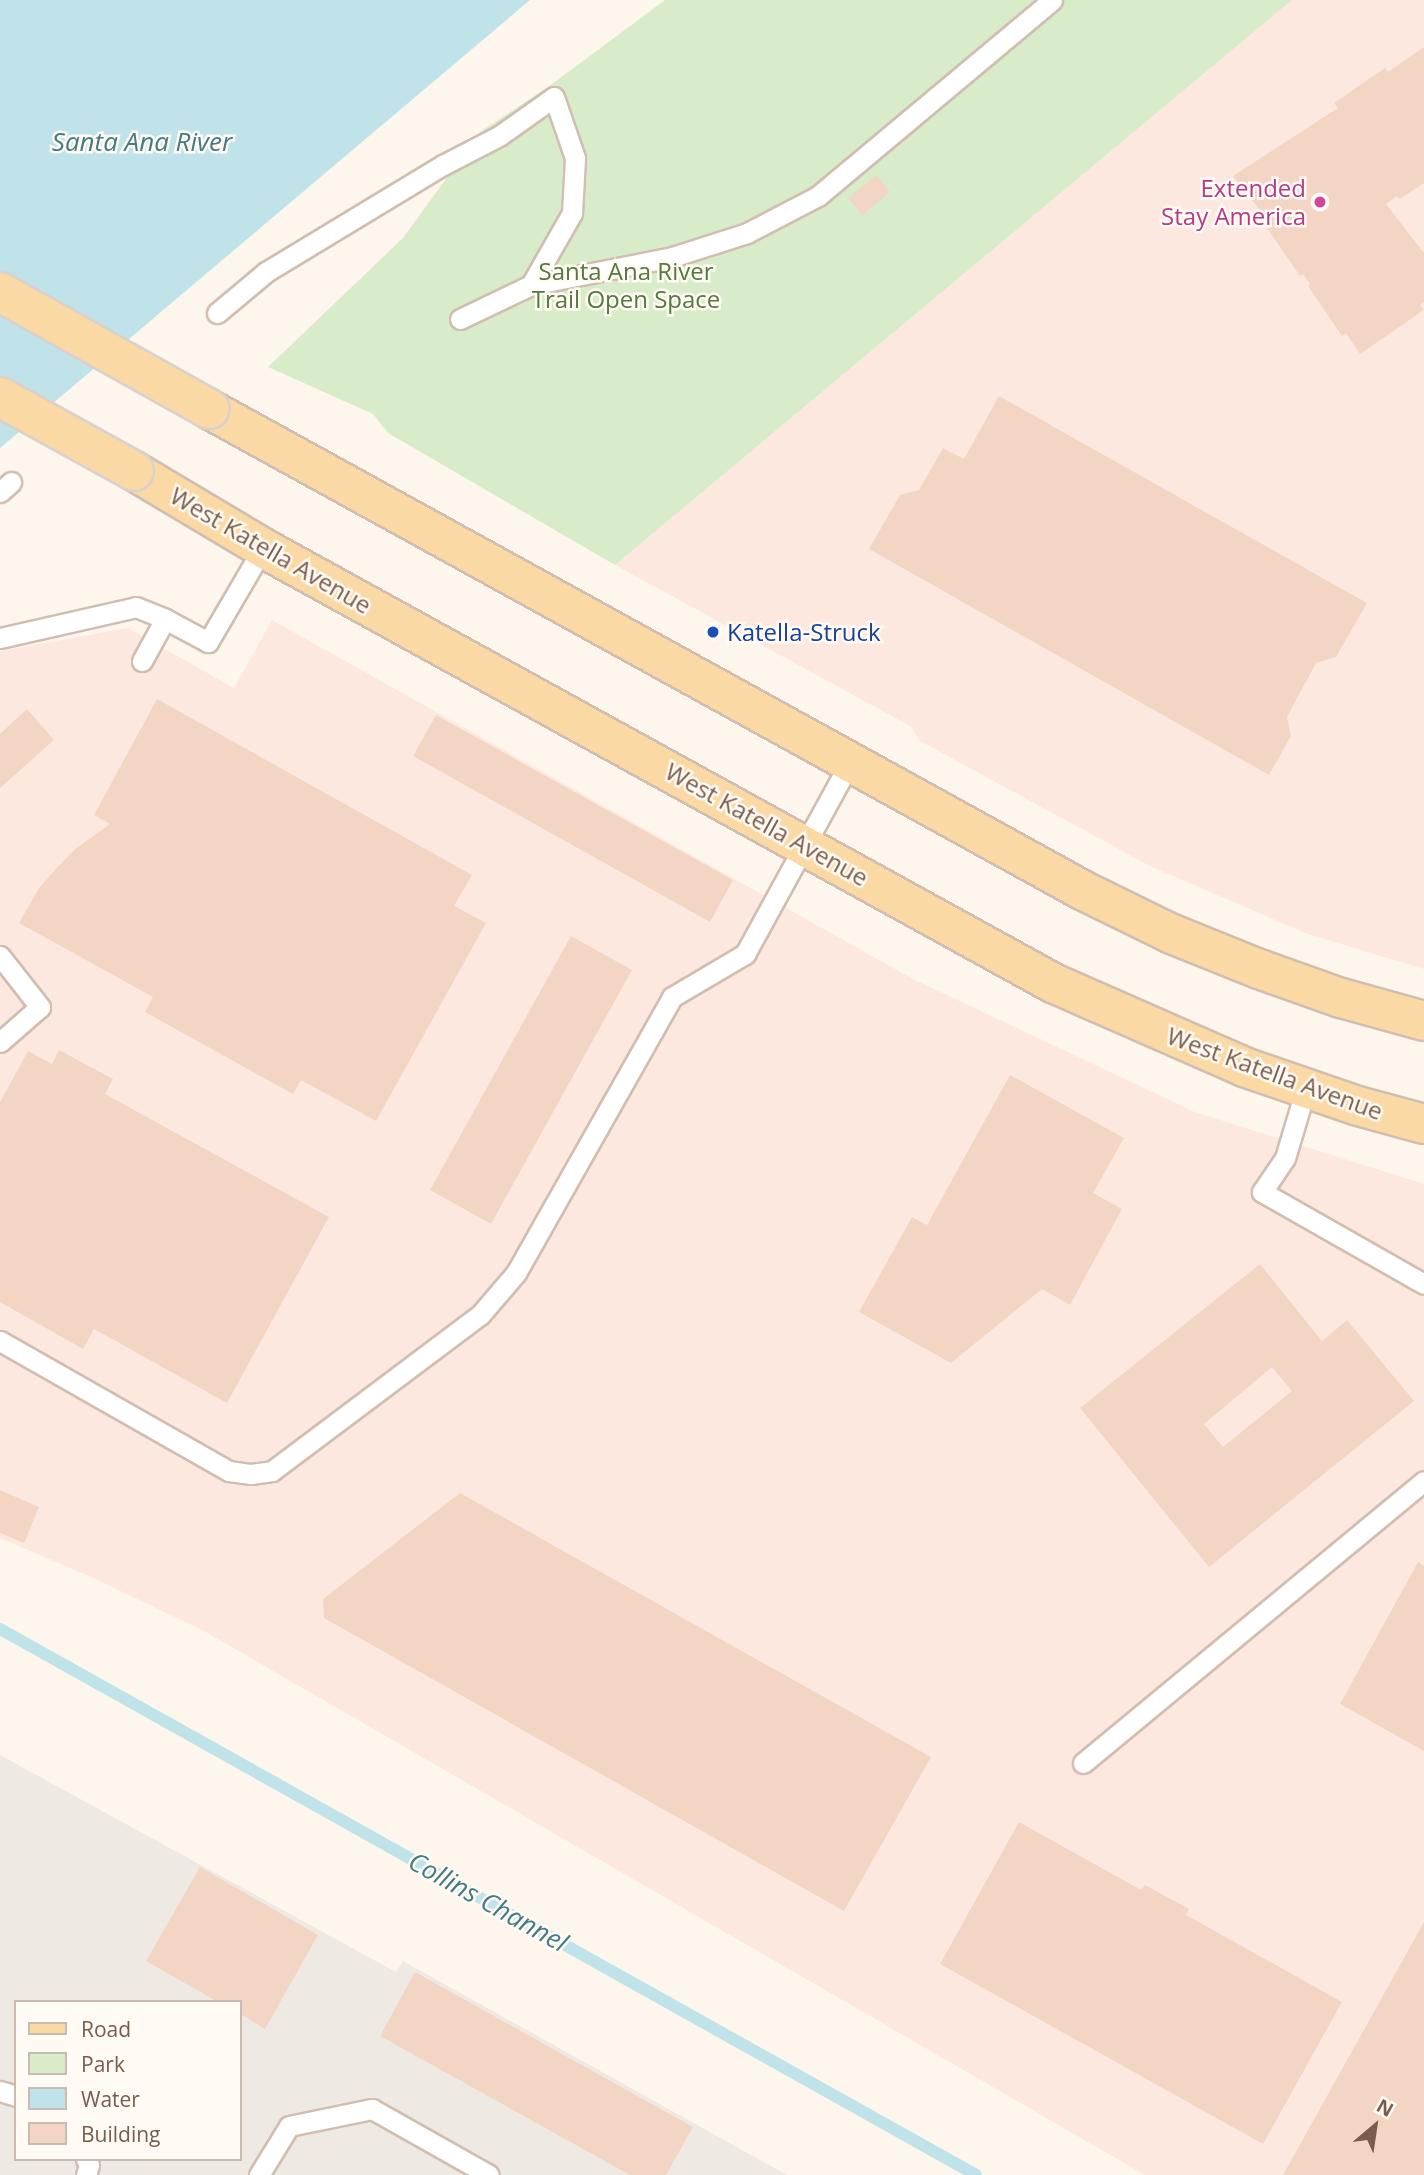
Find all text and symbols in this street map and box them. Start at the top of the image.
water label: Santa Ana River [52,126,232,158]
place label: Extended Stay America [1161,174,1306,230]
marker: Extended Stay America [1312,194,1328,210]
park label: Santa Ana River Trail Open Space [532,257,720,313]
street label: West Katella Avenue [165,481,377,619]
place label: Katella-Struck [727,618,881,646]
marker: Katella-Struck [705,624,721,640]
street label: West Katella Avenue [661,756,873,892]
street label: West Katella Avenue [1163,1021,1387,1125]
water label: Collins Channel [403,1845,573,1959]
legend [14,2000,242,2161]
text: Road [81,2015,131,2043]
text: Park [81,2050,125,2078]
text: Water [81,2085,140,2113]
north arrow [1340,2091,1410,2161]
text: N [1372,2093,1398,2123]
text: Building [81,2120,160,2148]

